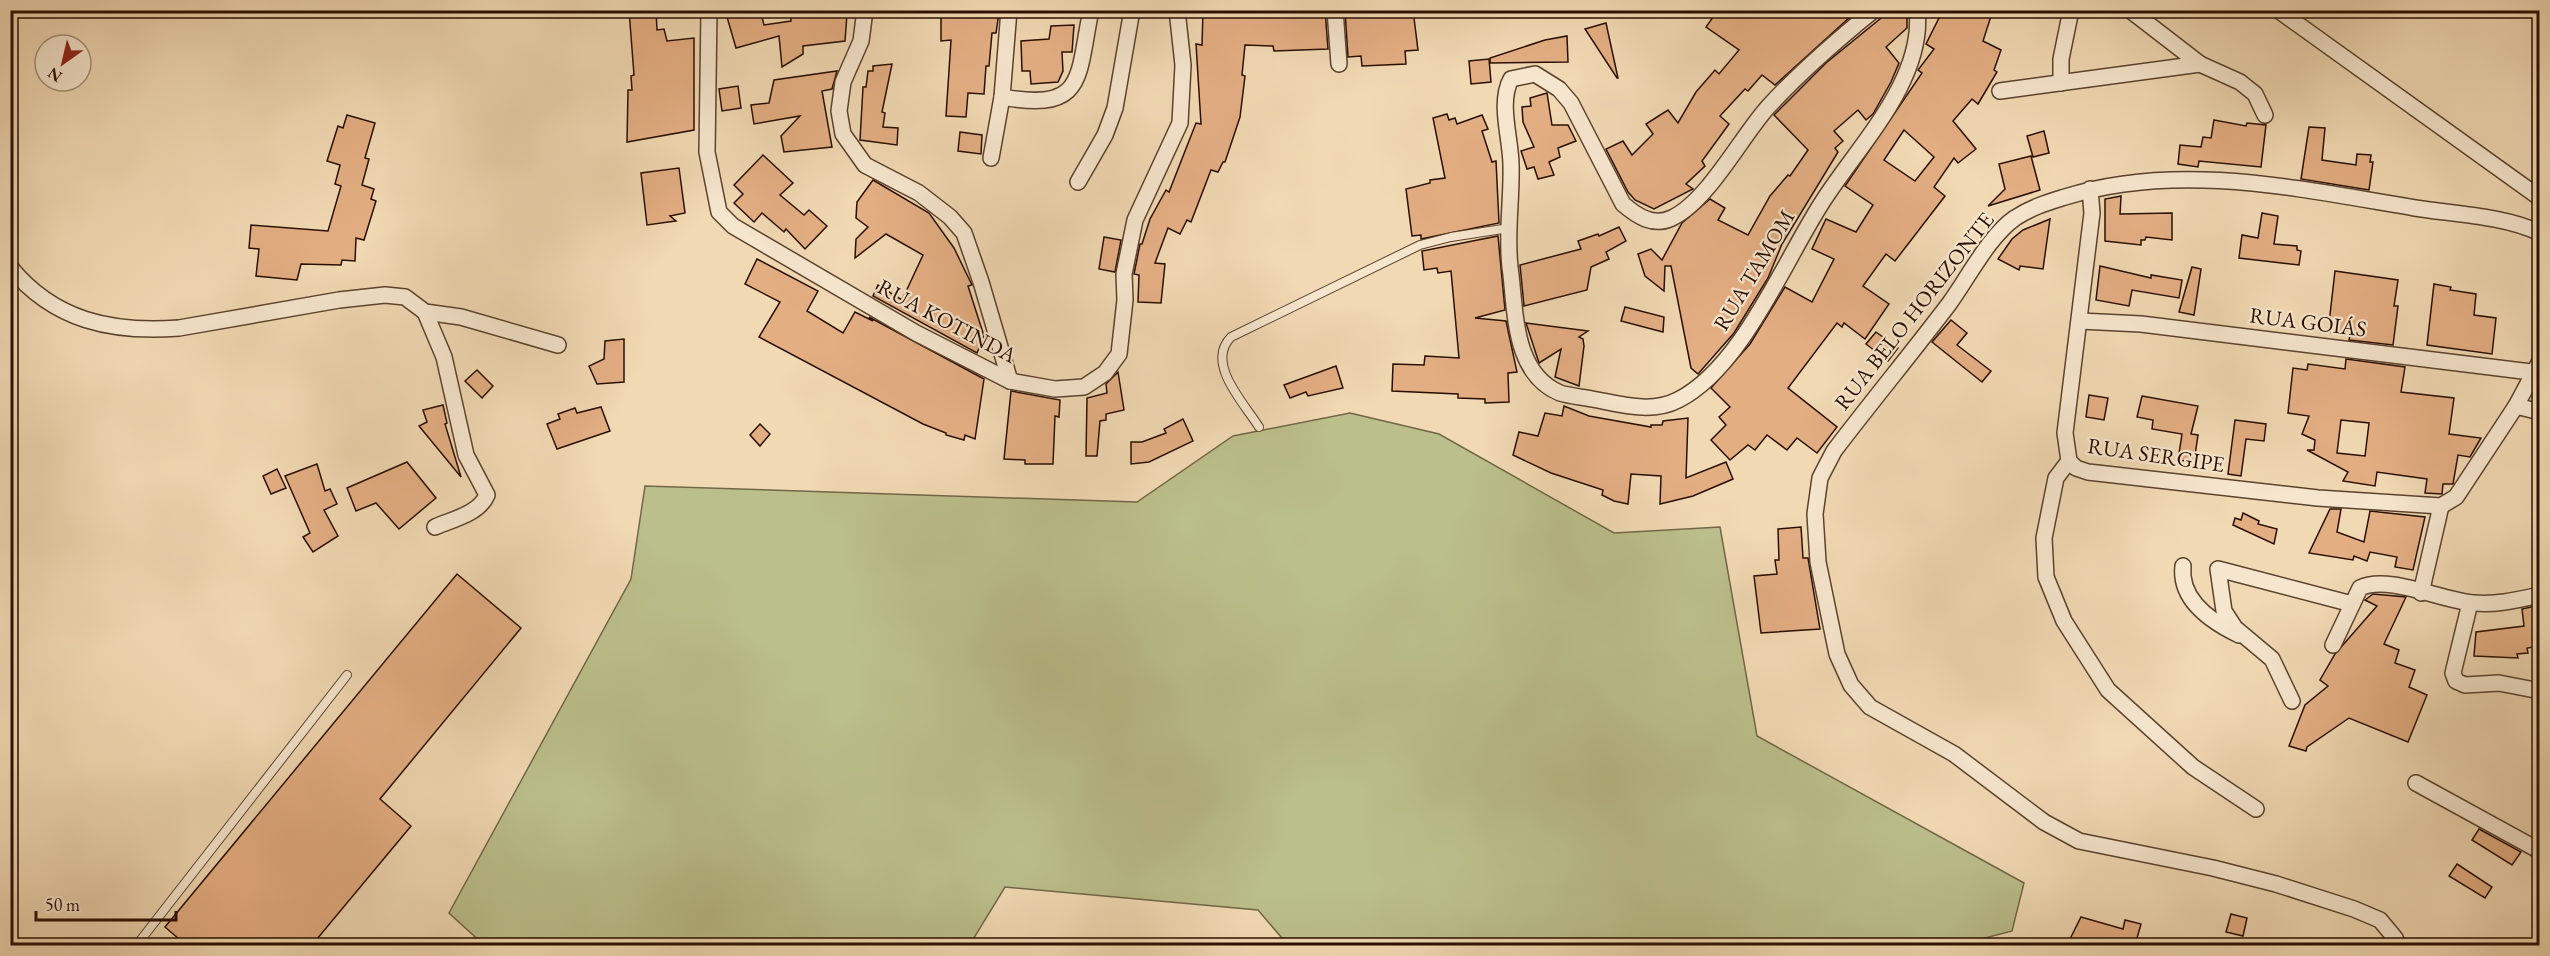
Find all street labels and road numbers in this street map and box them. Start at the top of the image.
street label: RUA TAMOM [1707,204,1802,336]
street label: RUA BELO HORIZONTE [1828,206,2000,416]
street label: RUA KOTINDA [872,272,1022,370]
street label: RUA GOIÁS [2248,300,2368,344]
street label: RUA SERGIPE [2086,431,2226,479]

